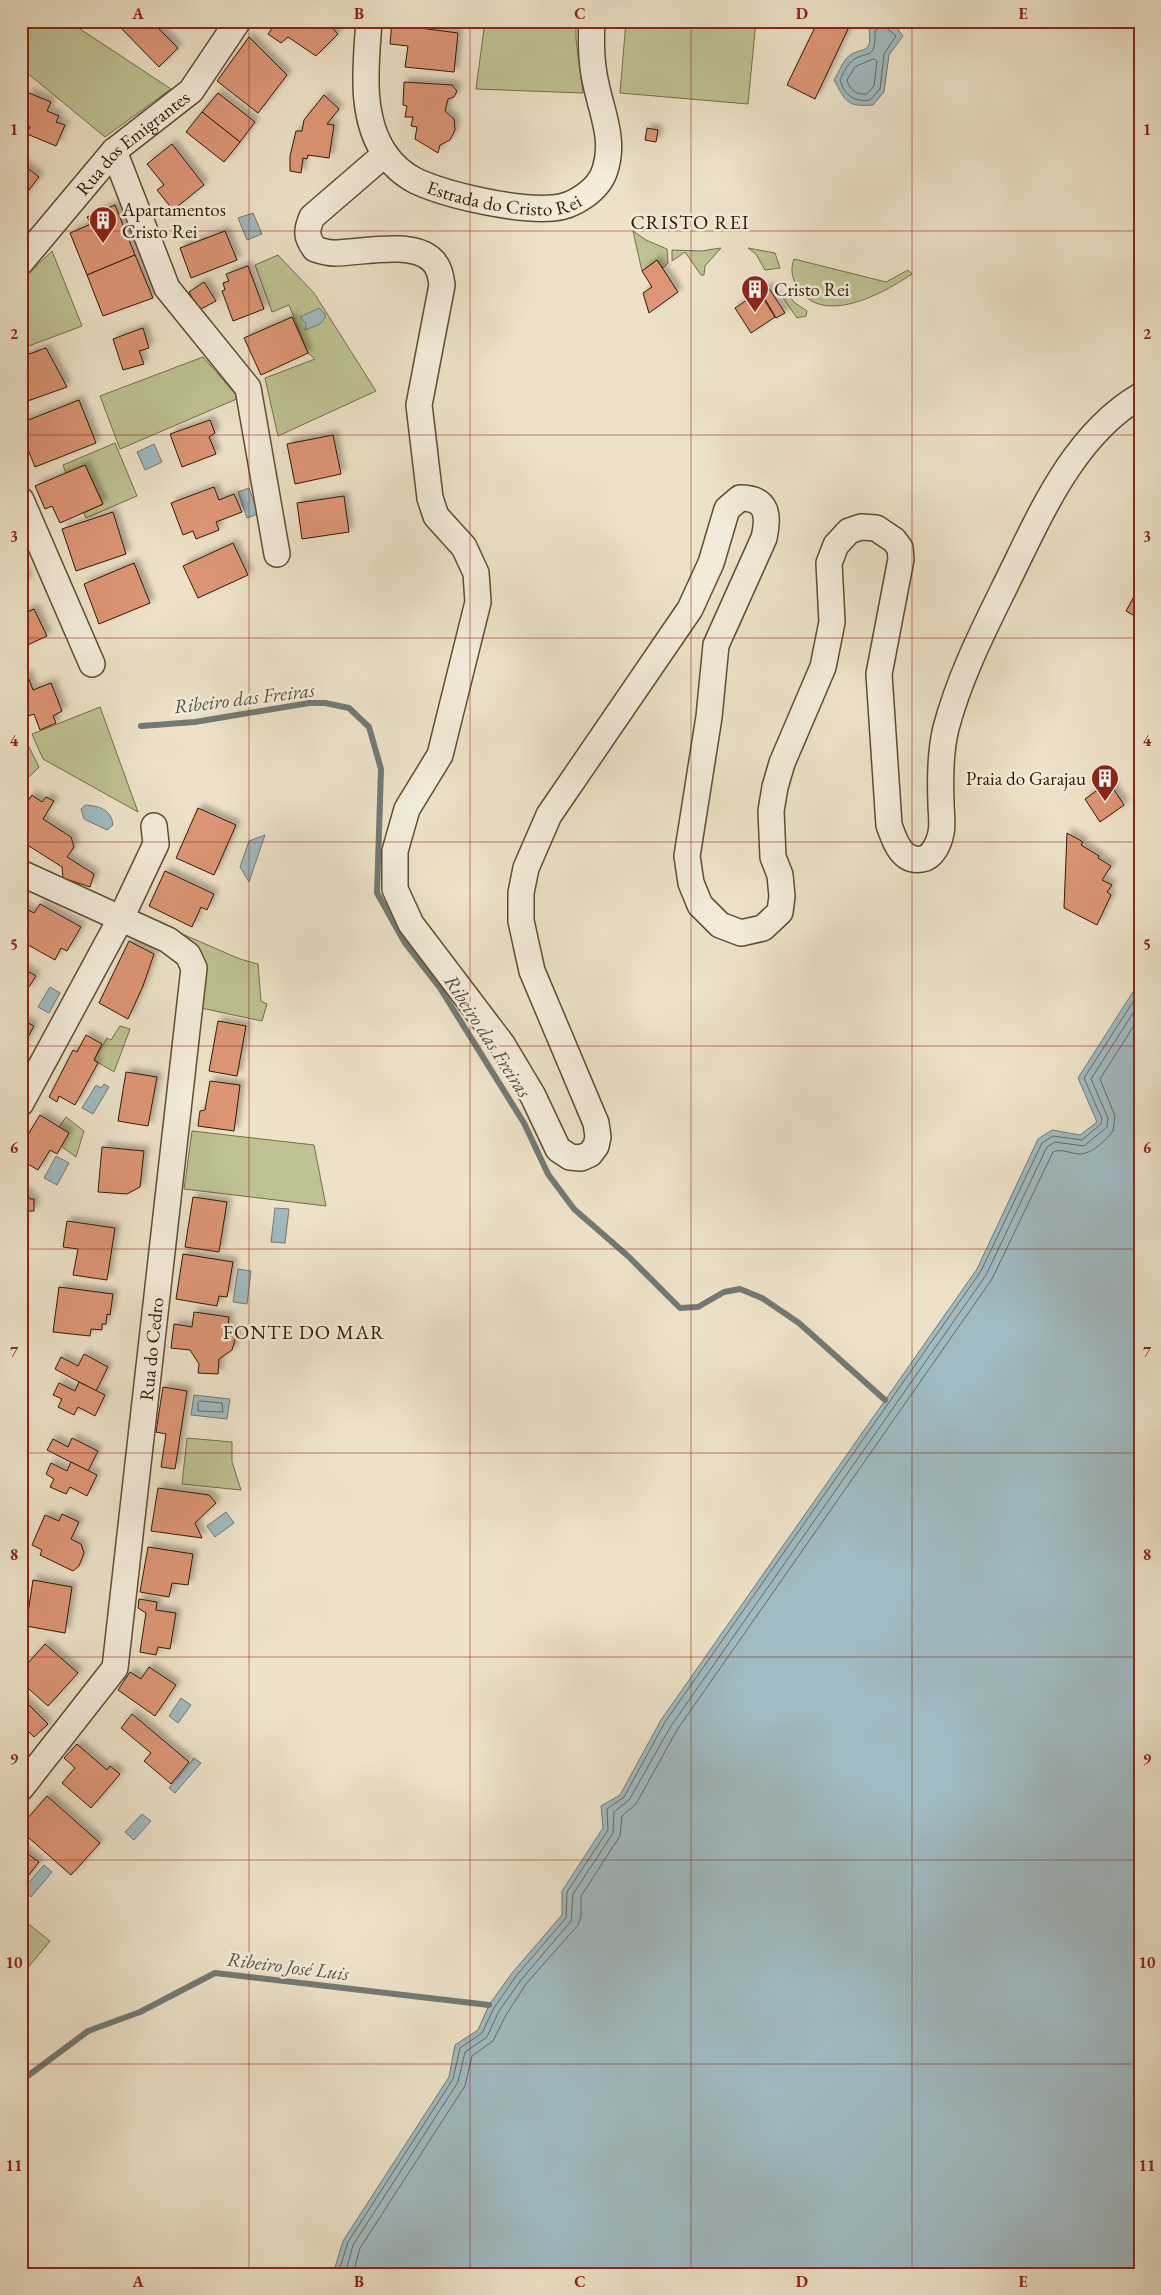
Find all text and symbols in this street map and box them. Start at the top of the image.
text: A [131,3,144,24]
text: B [354,3,364,24]
text: C [574,3,586,24]
text: D [796,3,808,24]
text: E [1018,3,1028,24]
street label: Rua dos Emigrantes [70,85,195,201]
text: 1 [10,119,18,140]
text: 1 [1143,119,1151,140]
street label: Estrada do Cristo Rei [423,175,586,221]
place label: Apartamentos Cristo Rei [121,197,226,244]
building icon: Apartamentos Cristo Rei [88,205,118,244]
district label: CRISTO REI [630,209,750,235]
building icon: Cristo Rei [740,274,770,313]
place label: Cristo Rei [774,277,850,302]
text: 2 [10,323,19,344]
text: 2 [1143,323,1152,344]
text: 3 [10,526,18,547]
text: 3 [1143,526,1151,547]
water label: Ribeiro das Freiras [172,676,316,720]
text: 4 [10,730,19,751]
text: 4 [1143,730,1152,751]
building icon: Praia do Garajau [1090,763,1120,802]
place label: Praia do Garajau [966,766,1086,791]
text: 5 [10,934,18,955]
text: 5 [1143,934,1151,955]
water label: Ribeiro das Freiras [439,970,538,1103]
text: 6 [10,1137,19,1158]
text: 6 [1143,1137,1152,1158]
street label: Rua do Cedro [134,1296,169,1402]
district label: FONTE DO MAR [223,1319,385,1345]
text: 7 [10,1341,19,1362]
text: 7 [1143,1341,1152,1362]
text: 8 [10,1544,18,1565]
text: 8 [1143,1544,1151,1565]
text: 9 [10,1748,19,1769]
text: 9 [1143,1748,1152,1769]
water label: Ribeiro José Luis [226,1946,351,1986]
text: 10 [6,1952,23,1973]
text: 10 [1139,1952,1156,1973]
text: 11 [6,2155,22,2176]
text: 11 [1139,2155,1155,2176]
text: A [131,2271,144,2292]
text: B [354,2271,364,2292]
text: C [574,2271,586,2292]
text: D [796,2271,808,2292]
text: E [1018,2271,1028,2292]

